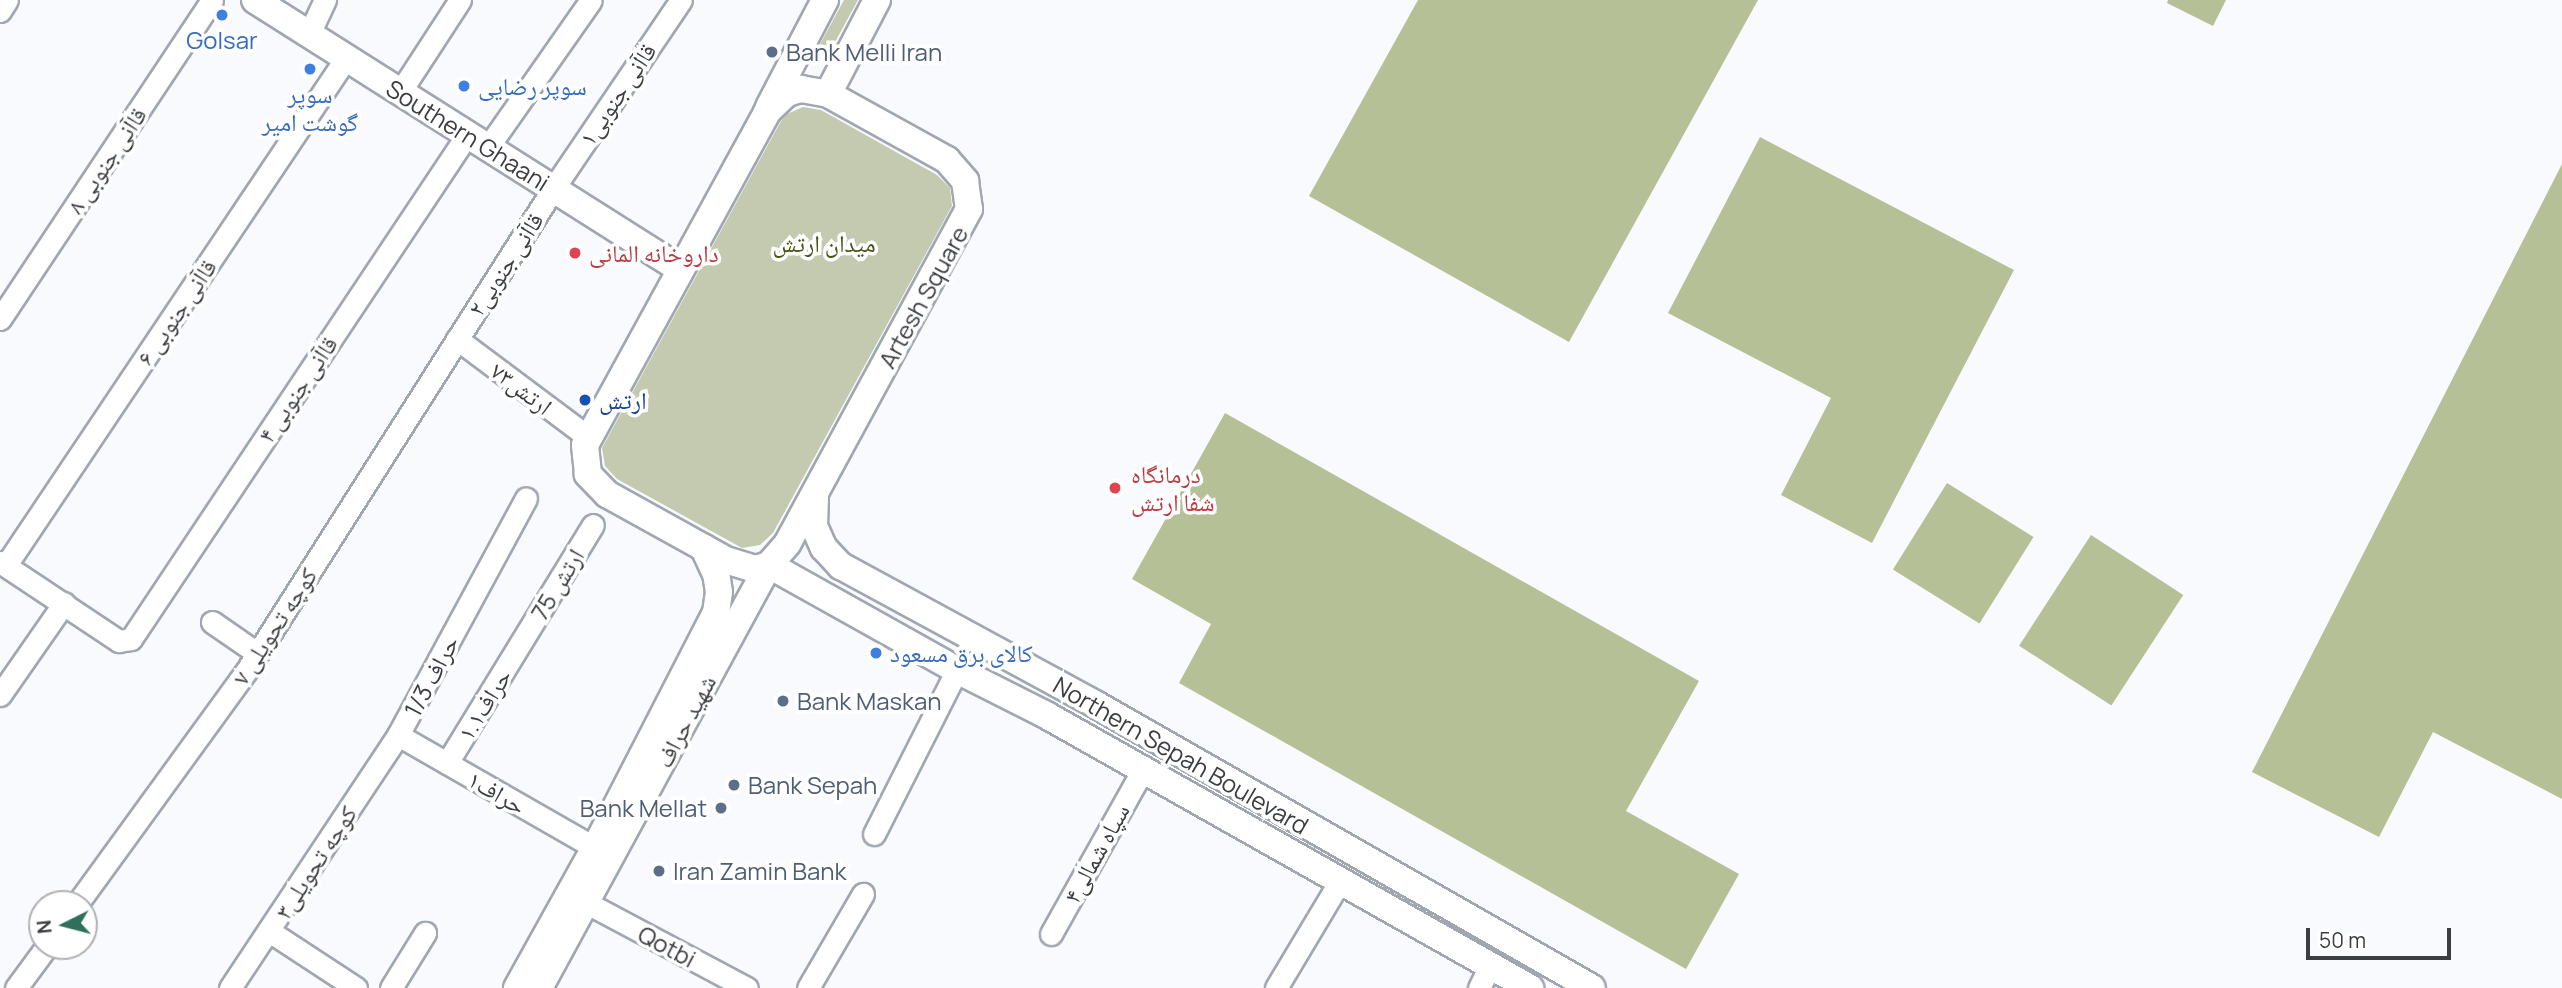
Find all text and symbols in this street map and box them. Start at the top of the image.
marker: Golsar [214,7,230,23]
place label: Golsar [186,26,258,54]
street label: قاآنی جنوبی۱ [572,37,662,151]
place label: Bank Melli Iran [786,38,942,66]
marker: Bank Melli Iran [764,44,780,60]
marker: سوپر گوشت امیر [302,61,318,77]
place label: سوپر رضایی [478,72,587,100]
street label: Southern Ghaani [381,73,555,197]
marker: سوپر رضایی [456,78,472,94]
place label: سوپر گوشت امیر [262,80,358,136]
street label: قاآنی جنوبی ۸ [60,101,152,219]
street label: ۲قاآنی جنوبی [461,207,549,321]
street label: Artesh Square [872,221,974,373]
park label: میدان ارتش [772,229,876,257]
place label: داروخانه المانی [589,239,719,267]
marker: داروخانه المانی [567,245,583,261]
street label: قاآنی جنوبی ۶ [130,253,222,371]
street label: قاآنی جنوبی ۴ [251,330,343,448]
street label: ارتش۷۳ [486,356,558,420]
place label: ارتش [599,386,647,414]
marker: ارتش [577,392,593,408]
place label: درمانگاه شفا ارتش [1131,460,1215,516]
marker: درمانگاه شفا ارتش [1105,478,1125,498]
street label: 75 ارتش [524,543,590,625]
street label: کوچه تحویلی ۷ [226,562,322,690]
street label: 1/3 حراف [398,630,464,722]
place label: کالای برق مسعود [890,639,1033,667]
marker: کالای برق مسعود [868,645,884,661]
street label: حراف۱.۱ [451,663,517,745]
street label: شهید حراف [649,670,721,772]
street label: Northern Sepah Boulevard [1048,670,1314,840]
place label: Bank Maskan [797,687,942,715]
marker: Bank Maskan [775,693,791,709]
street label: حراف۱ [463,764,531,820]
place label: Bank Sepah [748,771,877,799]
marker: Bank Sepah [726,777,742,793]
place label: Bank Mellat [580,794,707,822]
street label: سپاه شمالی۴ [1057,798,1135,908]
street label: کوچه تحویلی۳ [268,800,362,924]
marker: Bank Mellat [713,800,729,816]
place label: Iran Zamin Bank [673,857,846,885]
marker: Iran Zamin Bank [651,863,667,879]
north arrow [28,890,98,960]
scale bar [2310,914,2455,958]
text: N [30,919,58,935]
street label: Qotbi [633,919,701,973]
text: 50 m [2319,926,2366,954]

